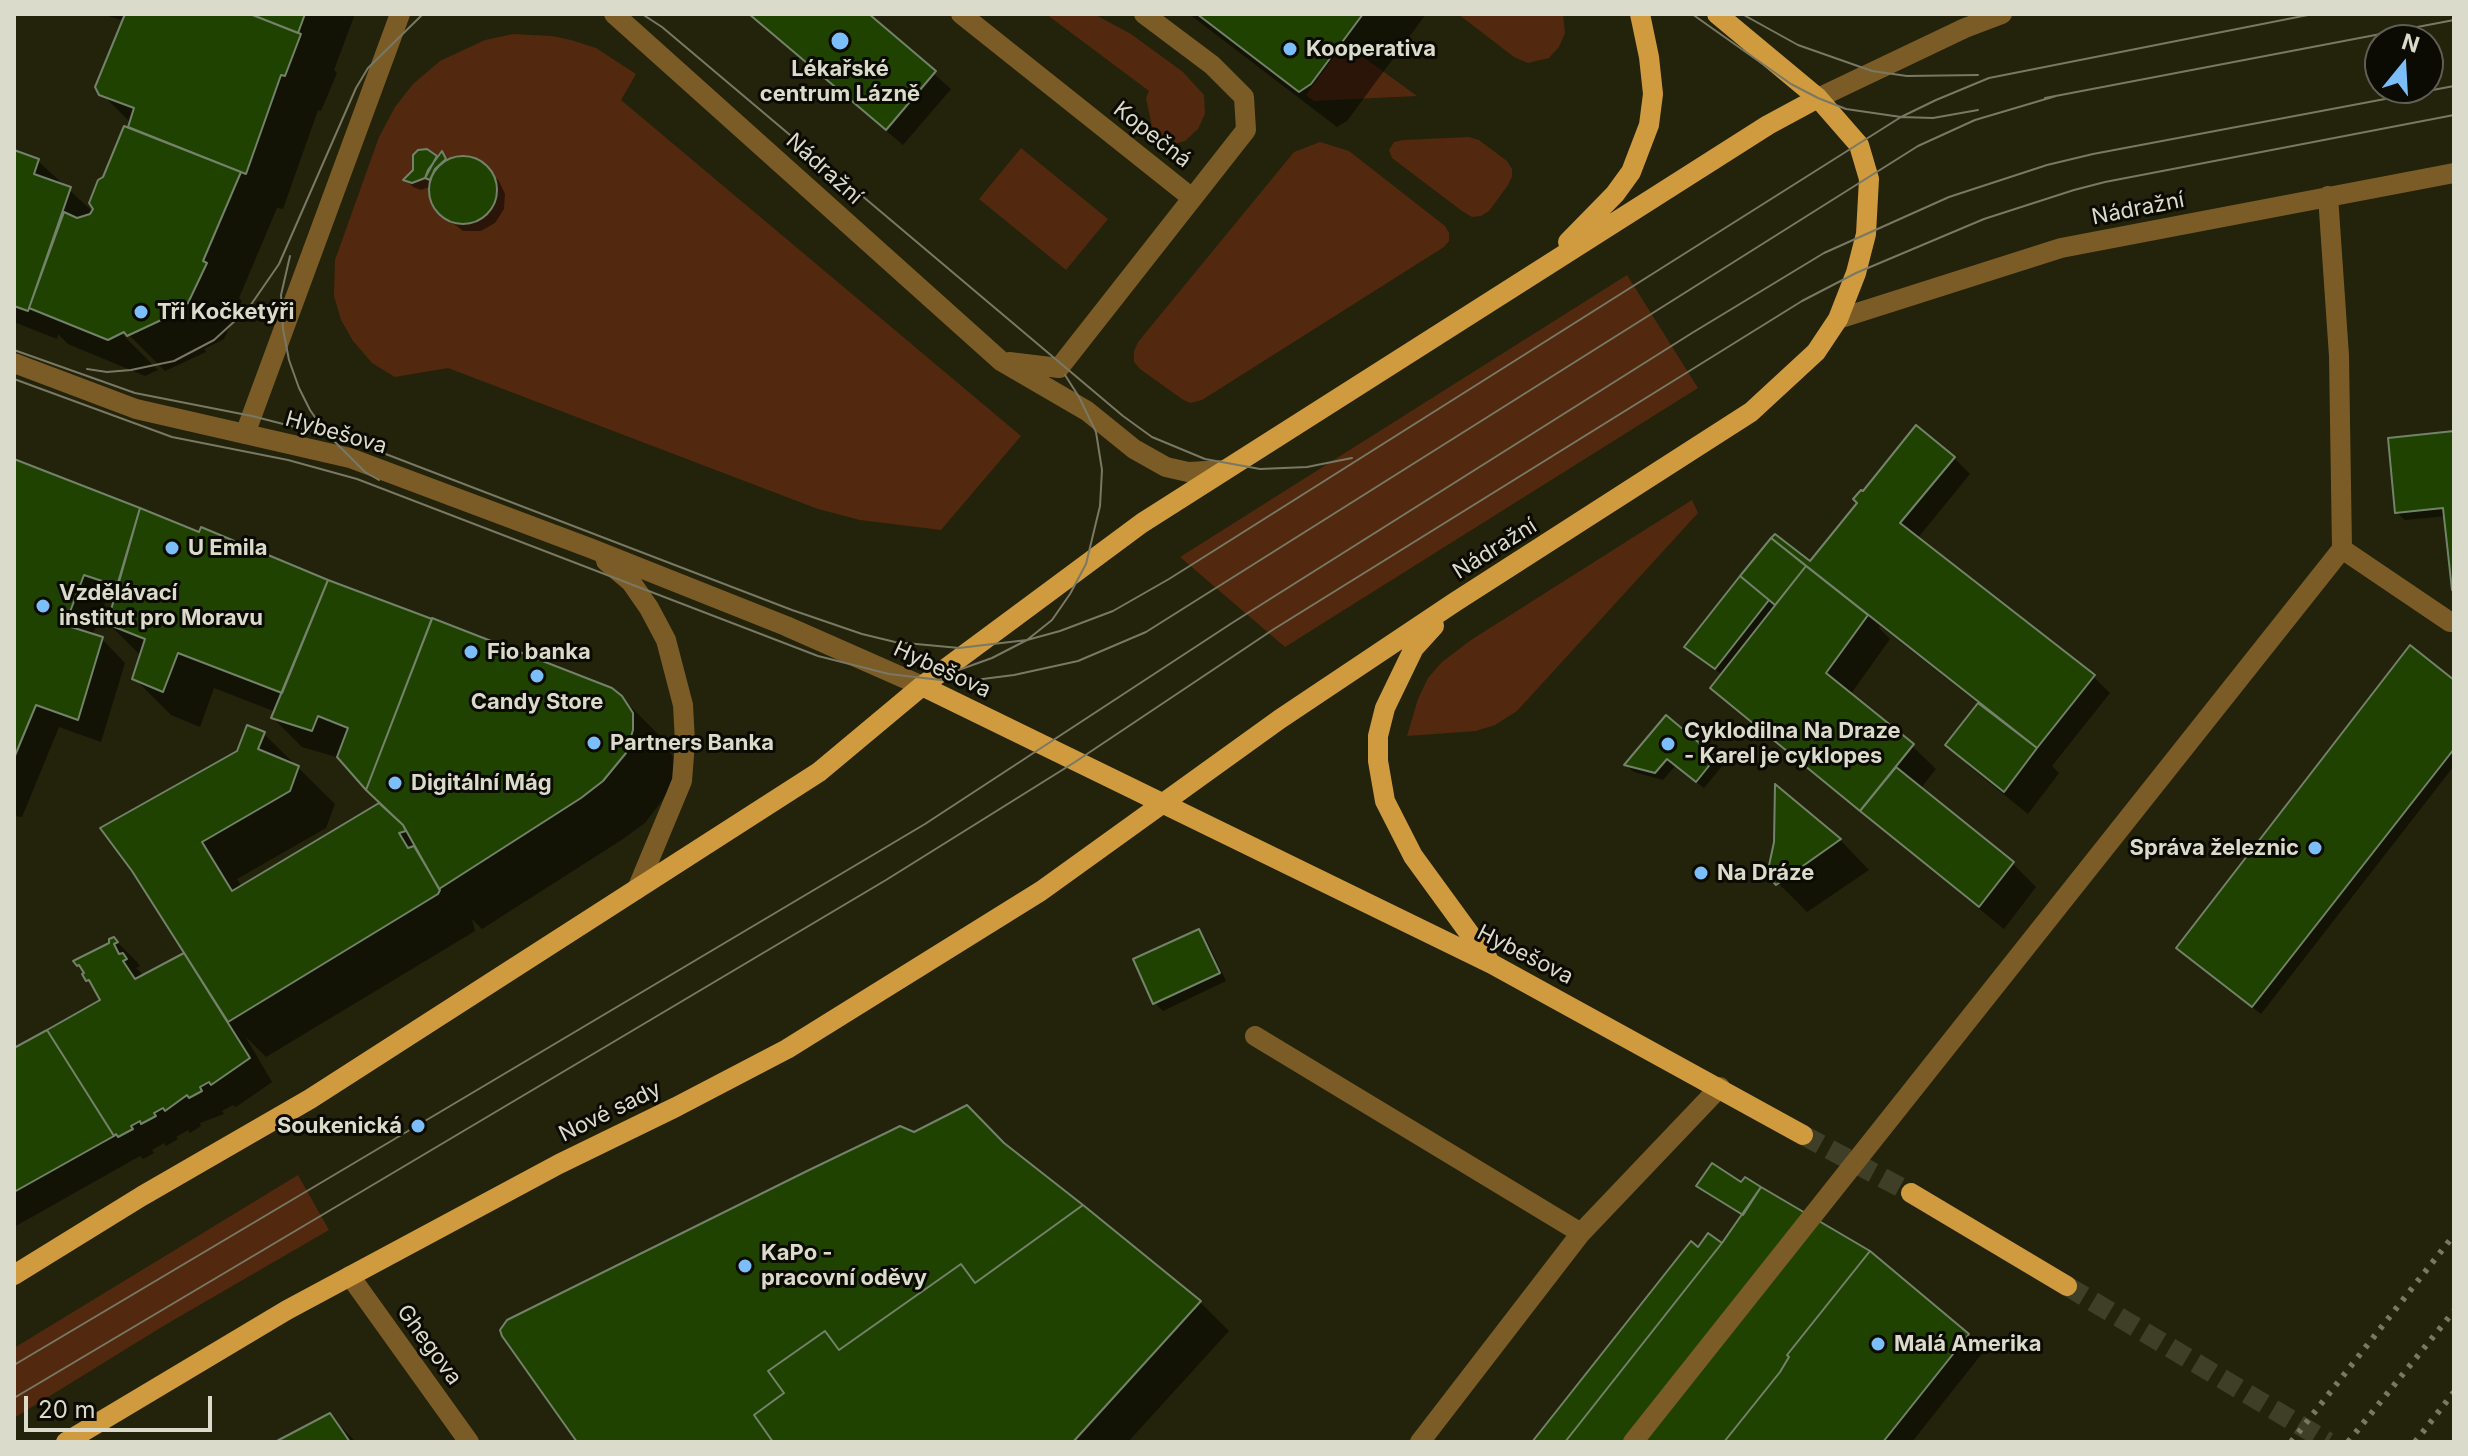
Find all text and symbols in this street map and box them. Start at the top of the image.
north arrow [2364,24,2444,104]
text: N [2399,28,2423,58]
marker: Lékařské centrum Lázně [829,30,851,52]
place label: Kooperativa [1306,36,1436,62]
marker: Kooperativa [1281,40,1299,58]
place label: Lékařské centrum Lázně [760,56,920,108]
street label: Kopečná [1108,96,1196,174]
street label: Nádražní [780,128,868,210]
street label: Nádražní [2090,187,2186,231]
place label: Tři Kočketýři [157,299,294,325]
marker: Tři Kočketýři [132,303,150,321]
street label: Hybešova [282,406,390,460]
street label: Nádražní [1448,513,1542,585]
place label: U Emila [188,535,267,561]
marker: U Emila [163,539,181,557]
place label: Vzdělávací institut pro Moravu [59,580,263,632]
marker: Vzdělávací institut pro Moravu [34,597,52,615]
street label: Hybešova [889,636,995,704]
place label: Fio banka [487,639,591,665]
marker: Fio banka [462,643,480,661]
marker: Candy Store [528,667,546,685]
place label: Candy Store [471,689,603,715]
place label: Cyklodilna Na Draze - Karel je cyklopes [1684,718,1901,770]
place label: Partners Banka [610,730,774,756]
marker: Partners Banka [585,734,603,752]
marker: Cyklodilna Na Draze - Karel je cyklopes [1659,735,1677,753]
place label: Digitální Mág [411,770,552,796]
marker: Digitální Mág [386,774,404,792]
place label: Správa železnic [2130,835,2299,861]
marker: Správa železnic [2306,839,2324,857]
place label: Na Dráze [1717,860,1814,886]
marker: Na Dráze [1692,864,1710,882]
street label: Hybešova [1473,920,1577,990]
street label: Nové sady [555,1076,665,1148]
place label: Soukenická [277,1113,402,1139]
marker: Soukenická [409,1117,427,1135]
place label: KaPo - pracovní oděvy [761,1240,927,1292]
marker: KaPo - pracovní oděvy [736,1257,754,1275]
street label: Ghegova [391,1300,467,1390]
place label: Malá Amerika [1894,1331,2041,1357]
marker: Malá Amerika [1869,1335,1887,1353]
scale bar [28,1380,216,1430]
text: 20 m [38,1395,96,1424]

